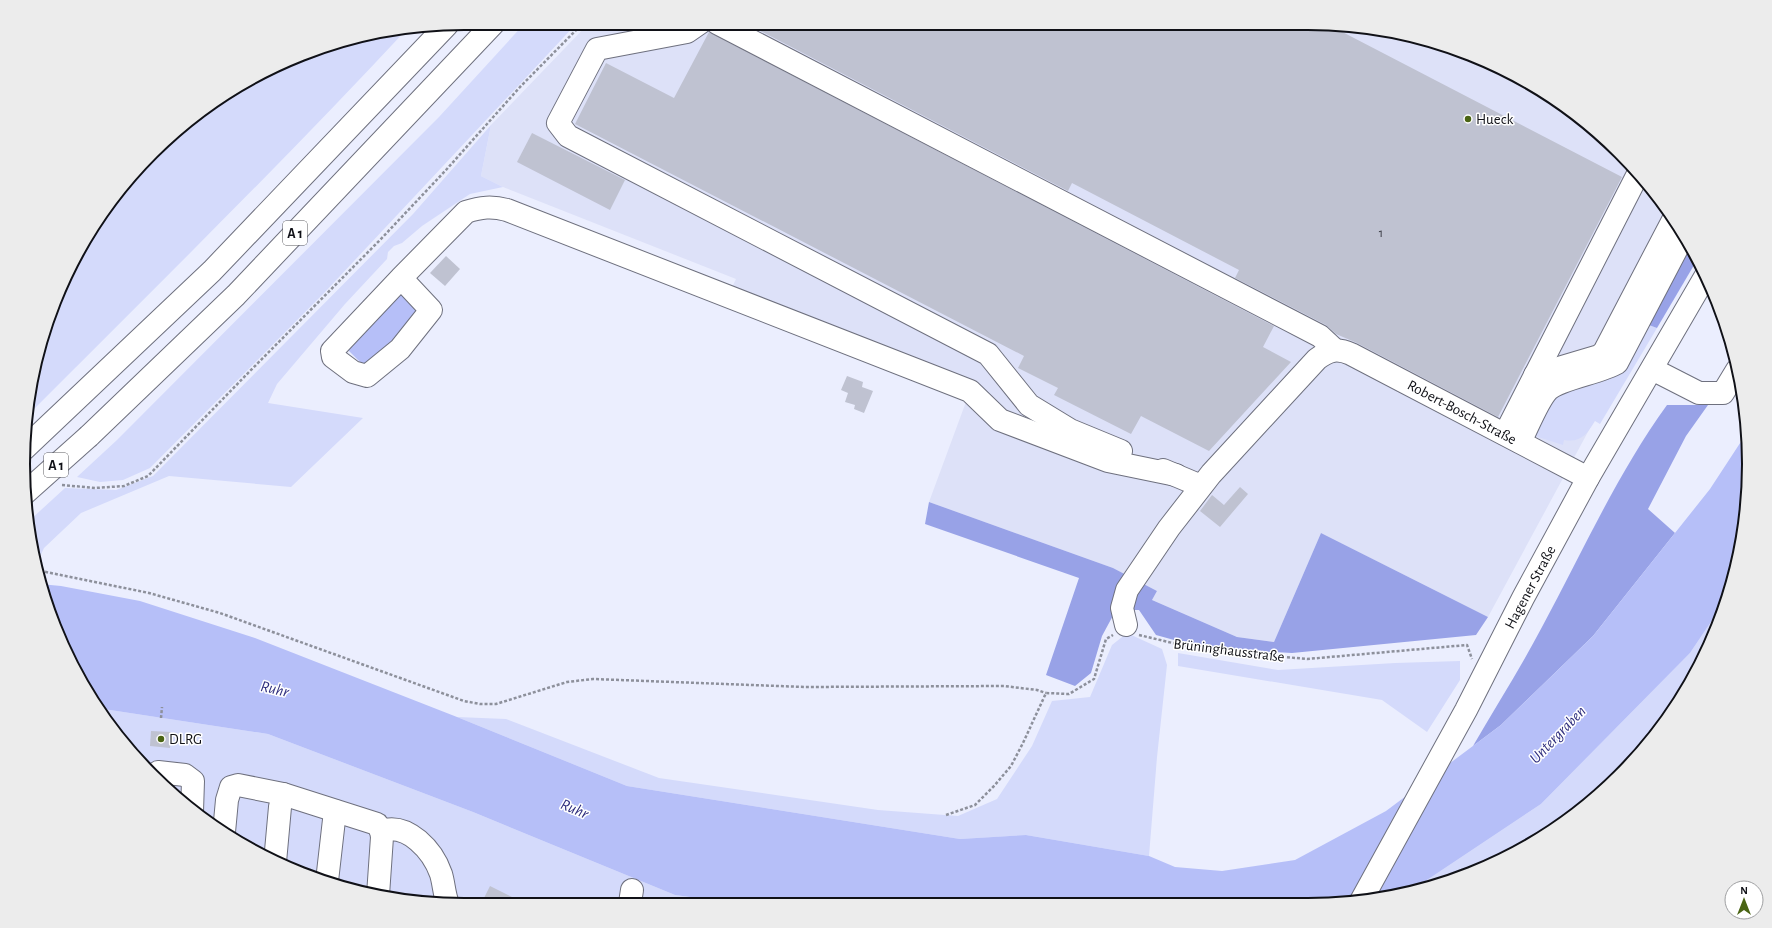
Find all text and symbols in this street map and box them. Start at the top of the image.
place label: Hueck [1476,112,1513,127]
marker: Hueck [1463,114,1473,124]
road number: A 1 [283,221,307,245]
house number: 1 [1379,227,1383,240]
street label: Robert-Bosch-Straße [1405,377,1519,448]
road number: A 1 [44,453,68,477]
street label: Hagener Straße [1502,543,1559,631]
street label: Brüninghausstraße [1173,636,1285,665]
water label: Ruhr [259,678,291,700]
water label: Untergraben [1527,703,1589,766]
place label: DLRG [169,732,202,747]
marker: DLRG [156,734,166,744]
water label: Ruhr [558,796,592,822]
north arrow [1724,880,1764,920]
text: N [1740,885,1748,896]

